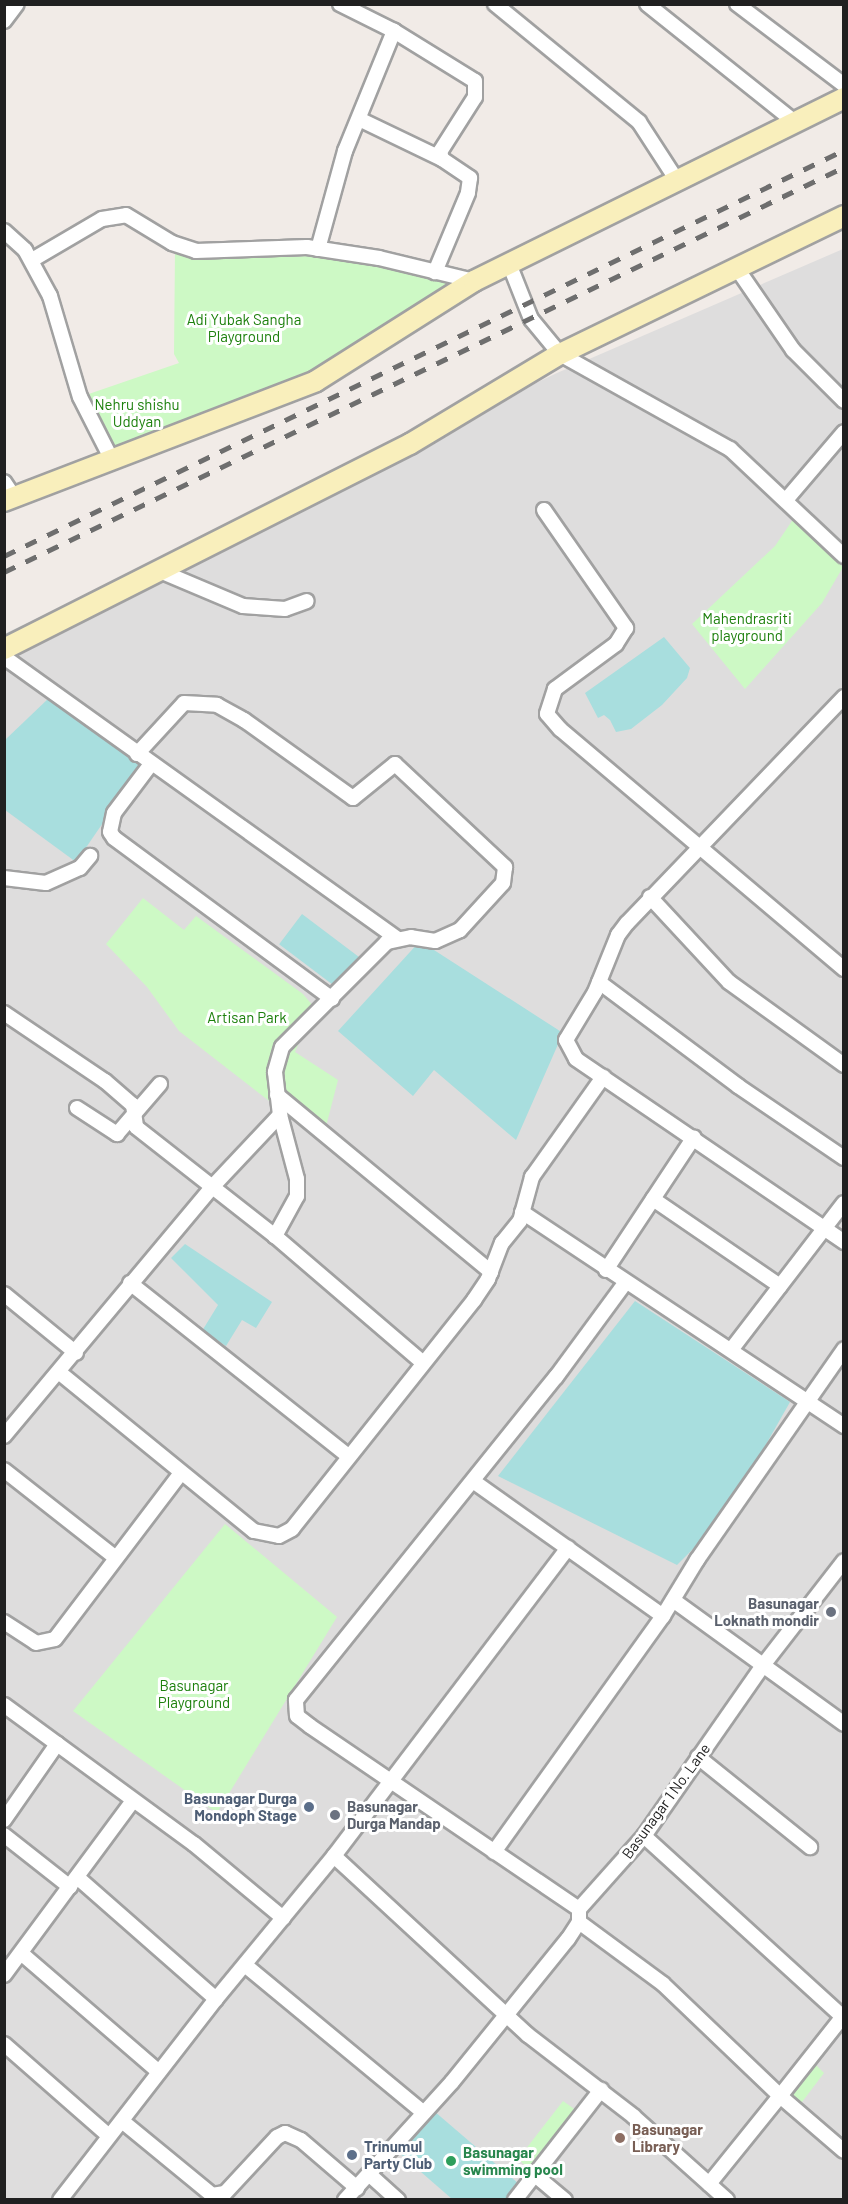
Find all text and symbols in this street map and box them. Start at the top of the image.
park label: Adi Yubak Sangha Playground [187,310,301,345]
park label: Nehru shishu Uddyan [94,395,180,430]
park label: Mahendrasriti playground [702,609,792,644]
park label: Artisan Park [207,1009,287,1027]
place label: Basunagar Loknath mondir [714,1594,819,1629]
marker: Basunagar Loknath mondir [824,1605,838,1619]
park label: Basunagar Playground [158,1676,230,1711]
street label: Basunagar 1 No. Lane [618,1740,714,1862]
place label: Basunagar Durga Mondoph Stage [184,1789,297,1824]
place label: Basunagar Durga Mandap [347,1797,441,1832]
marker: Basunagar Durga Mondoph Stage [302,1800,316,1814]
marker: Basunagar Durga Mandap [328,1808,342,1822]
place label: Basunagar Library [632,2120,703,2155]
marker: Basunagar Library [613,2131,627,2145]
place label: Trinumul Party Club [364,2137,432,2172]
place label: Basunagar swimming pool [463,2143,563,2178]
marker: Trinumul Party Club [345,2148,359,2162]
marker: Basunagar swimming pool [444,2154,458,2168]

